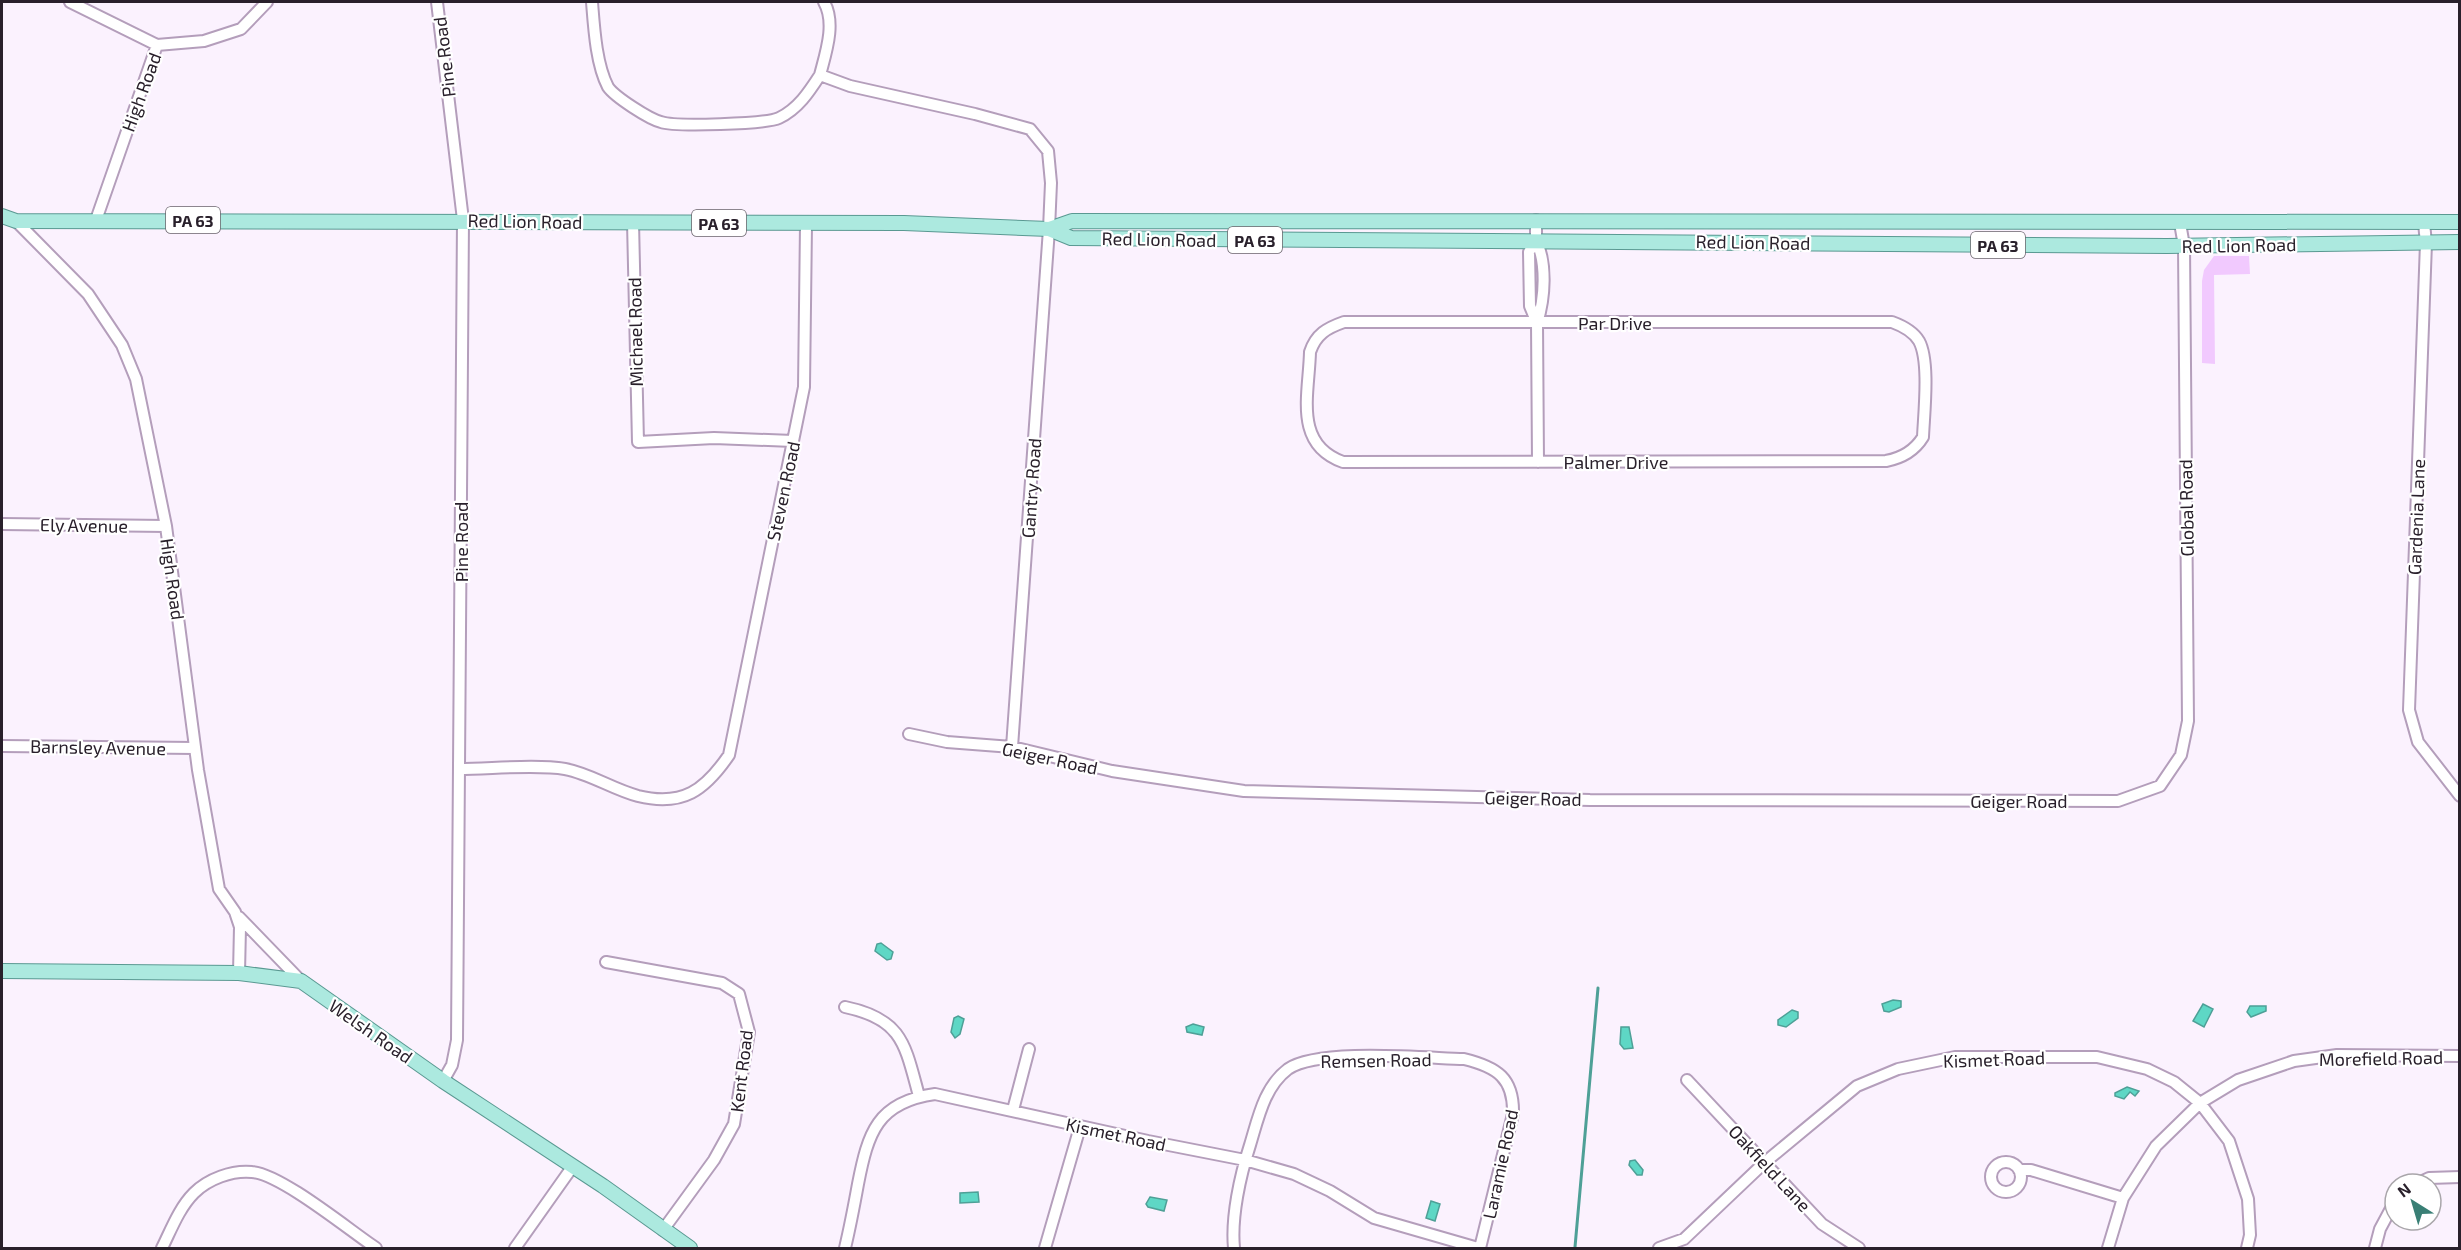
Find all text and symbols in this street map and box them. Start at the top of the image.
street label: Pine Road [428,16,460,98]
street label: High Road [117,49,165,135]
road number: PA 63 [166,207,220,233]
street label: Red Lion Road [467,209,583,233]
road number: PA 63 [692,210,746,236]
street label: Red Lion Road [1101,227,1217,251]
road number: PA 63 [1228,227,1282,253]
street label: Red Lion Road [1695,230,1811,254]
road number: PA 63 [1971,232,2025,258]
street label: Red Lion Road [2181,233,2297,257]
street label: Michael Road [623,277,647,387]
street label: Par Drive [1578,312,1652,334]
street label: Gantry Road [1017,437,1045,539]
street label: Steven Road [762,439,804,543]
street label: Palmer Drive [1564,451,1668,473]
street label: Global Road [2174,459,2198,557]
street label: Gardenia Lane [2403,459,2429,575]
street label: Pine Road [450,502,472,582]
street label: Ely Avenue [40,513,128,537]
street label: High Road [156,537,190,621]
street label: Barnsley Avenue [30,735,166,759]
street label: Geiger Road [1000,737,1100,779]
street label: Geiger Road [1484,786,1582,810]
street label: Geiger Road [1970,790,2068,812]
street label: Welsh Road [325,994,417,1068]
street label: Kent Road [725,1029,757,1113]
street label: Kismet Road [1943,1046,2045,1072]
street label: Morefield Road [2319,1046,2443,1070]
street label: Remsen Road [1320,1048,1432,1072]
street label: Laramie Road [1478,1107,1522,1221]
street label: Kismet Road [1064,1113,1168,1155]
street label: Oakfield Lane [1724,1120,1816,1216]
north arrow [2383,1172,2443,1232]
text: N [2393,1179,2414,1201]

